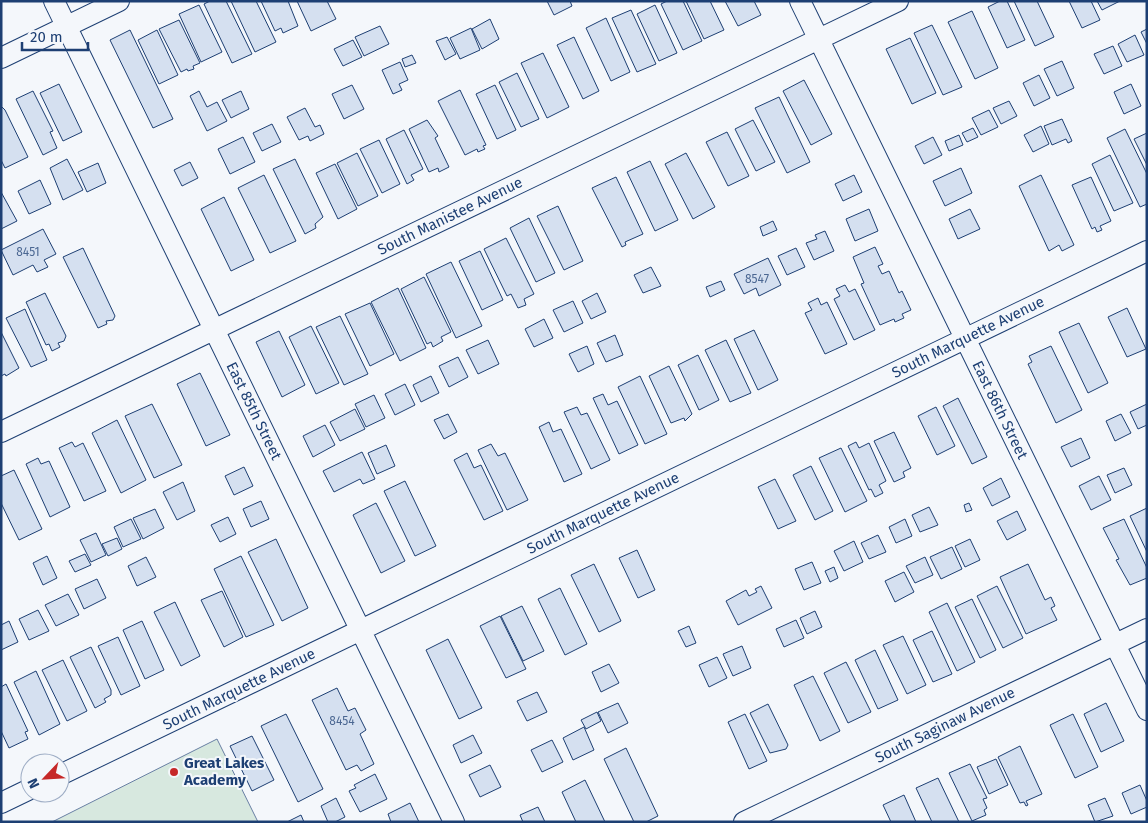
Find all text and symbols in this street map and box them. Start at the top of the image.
scale bar [22,20,89,52]
text: 20 m [30,28,63,46]
street label: South Manistee Avenue [375,173,525,259]
house number: 8451 [16,245,40,259]
house number: 8547 [745,272,769,286]
street label: South Marquette Avenue [889,292,1047,382]
street label: East 86th Street [968,358,1032,463]
street label: East 85th Street [222,359,286,463]
street label: South Marquette Avenue [524,468,682,558]
street label: South Marquette Avenue [160,644,318,734]
street label: South Saginaw Avenue [872,683,1018,767]
house number: 8454 [329,714,355,728]
north arrow [20,753,70,803]
place label: Great Lakes Academy [183,754,264,789]
marker: Great Lakes Academy [168,766,180,778]
text: N [24,775,43,791]

